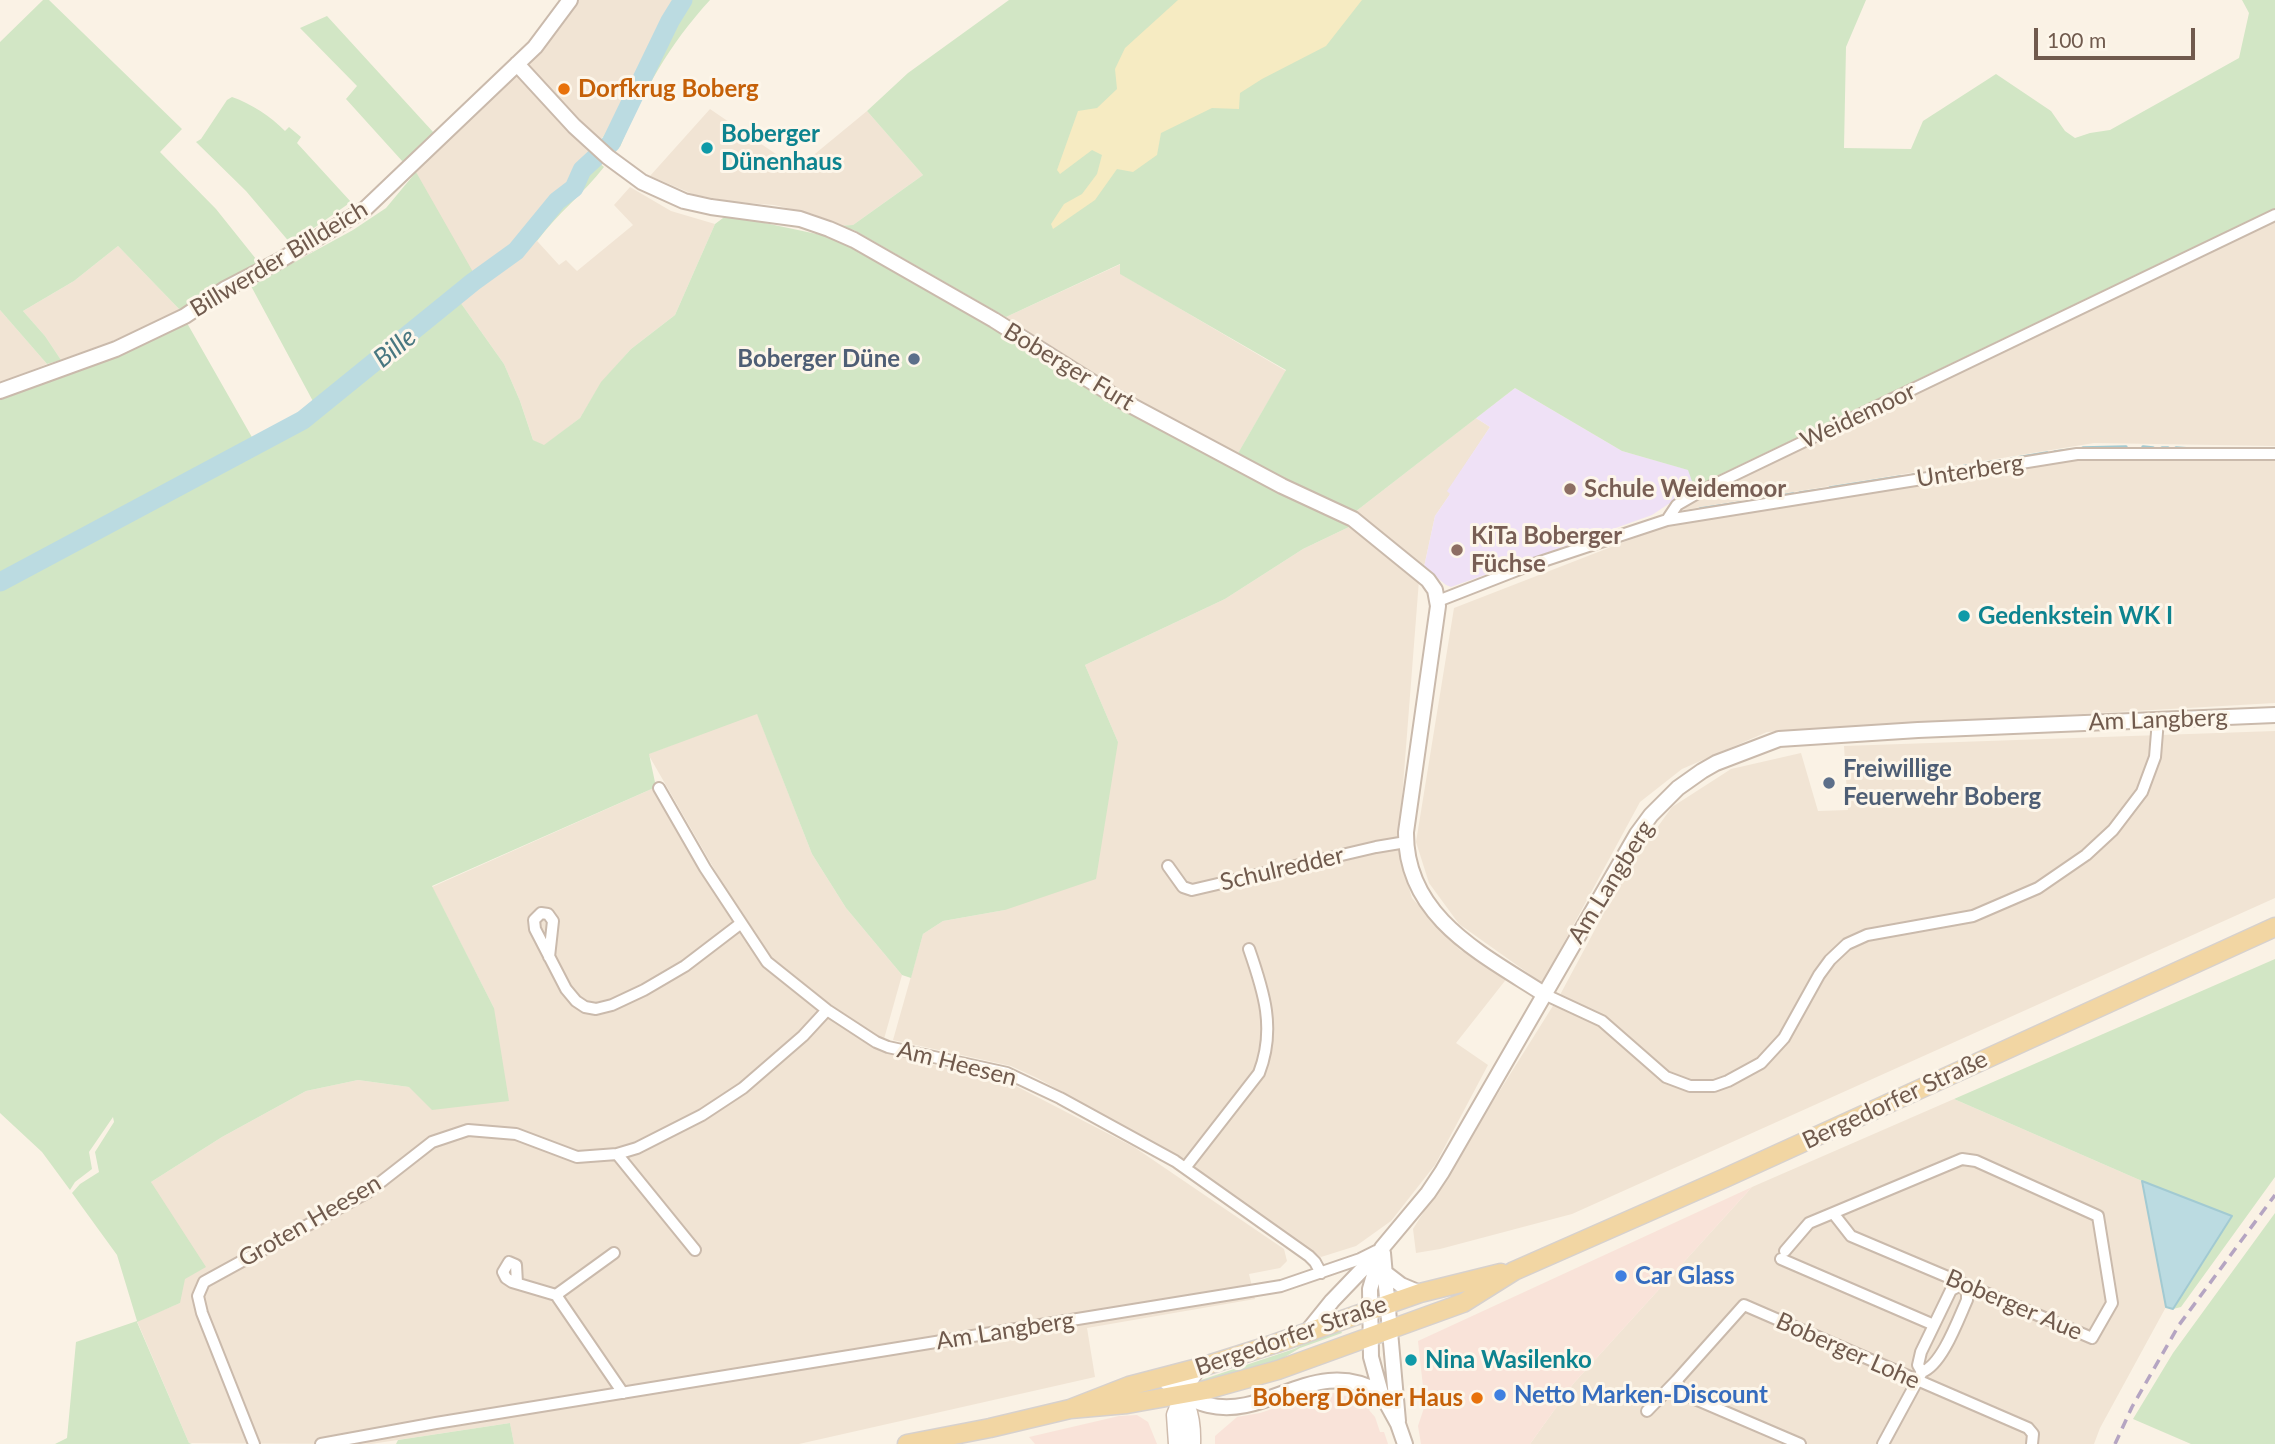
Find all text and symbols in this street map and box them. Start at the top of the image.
scale bar [2037,14,2198,58]
text: 100 m [2047,27,2106,52]
place label: Dorfkrug Boberg [578,75,759,103]
marker: Dorfkrug Boberg [556,81,572,97]
place label: Boberger Dünenhaus [721,120,842,176]
marker: Boberger Dünenhaus [699,140,715,156]
street label: Billwerder Billdeich [185,195,373,323]
street label: Boberger Furt [999,317,1139,417]
water label: Bille [367,322,423,374]
place label: Boberger Düne [737,345,900,373]
marker: Boberger Düne [906,351,922,367]
street label: Weidemoor [1796,377,1920,455]
street label: Unterberg [1915,448,2025,494]
place label: Schule Weidemoor [1584,475,1786,503]
marker: Schule Weidemoor [1562,481,1578,497]
place label: KiTa Boberger Füchse [1471,522,1622,578]
marker: KiTa Boberger Füchse [1449,542,1465,558]
place label: Gedenkstein WK I [1978,602,2173,630]
marker: Gedenkstein WK I [1956,608,1972,624]
street label: Am Langberg [2088,703,2228,737]
place label: Freiwillige Feuerwehr Boberg [1843,755,2041,811]
marker: Freiwillige Feuerwehr Boberg [1821,775,1837,791]
street label: Am Langberg [1562,815,1660,949]
street label: Schulredder [1217,841,1347,897]
street label: Am Heesen [894,1035,1020,1093]
street label: Bergedorfer Straße [1798,1044,1992,1156]
street label: Groten Heesen [234,1169,386,1273]
place label: Car Glass [1635,1262,1734,1290]
street label: Boberger Aue [1941,1263,2087,1347]
marker: Car Glass [1613,1268,1629,1284]
street label: Bergedorfer Straße [1191,1290,1391,1382]
street label: Am Langberg [934,1306,1076,1356]
street label: Boberger Lohe [1772,1306,1924,1396]
place label: Nina Wasilenko [1425,1346,1592,1374]
marker: Nina Wasilenko [1403,1352,1419,1368]
place label: Netto Marken-Discount [1514,1381,1768,1409]
place label: Boberg Döner Haus [1252,1384,1463,1412]
marker: Netto Marken-Discount [1492,1387,1508,1403]
marker: Boberg Döner Haus [1469,1390,1485,1406]

